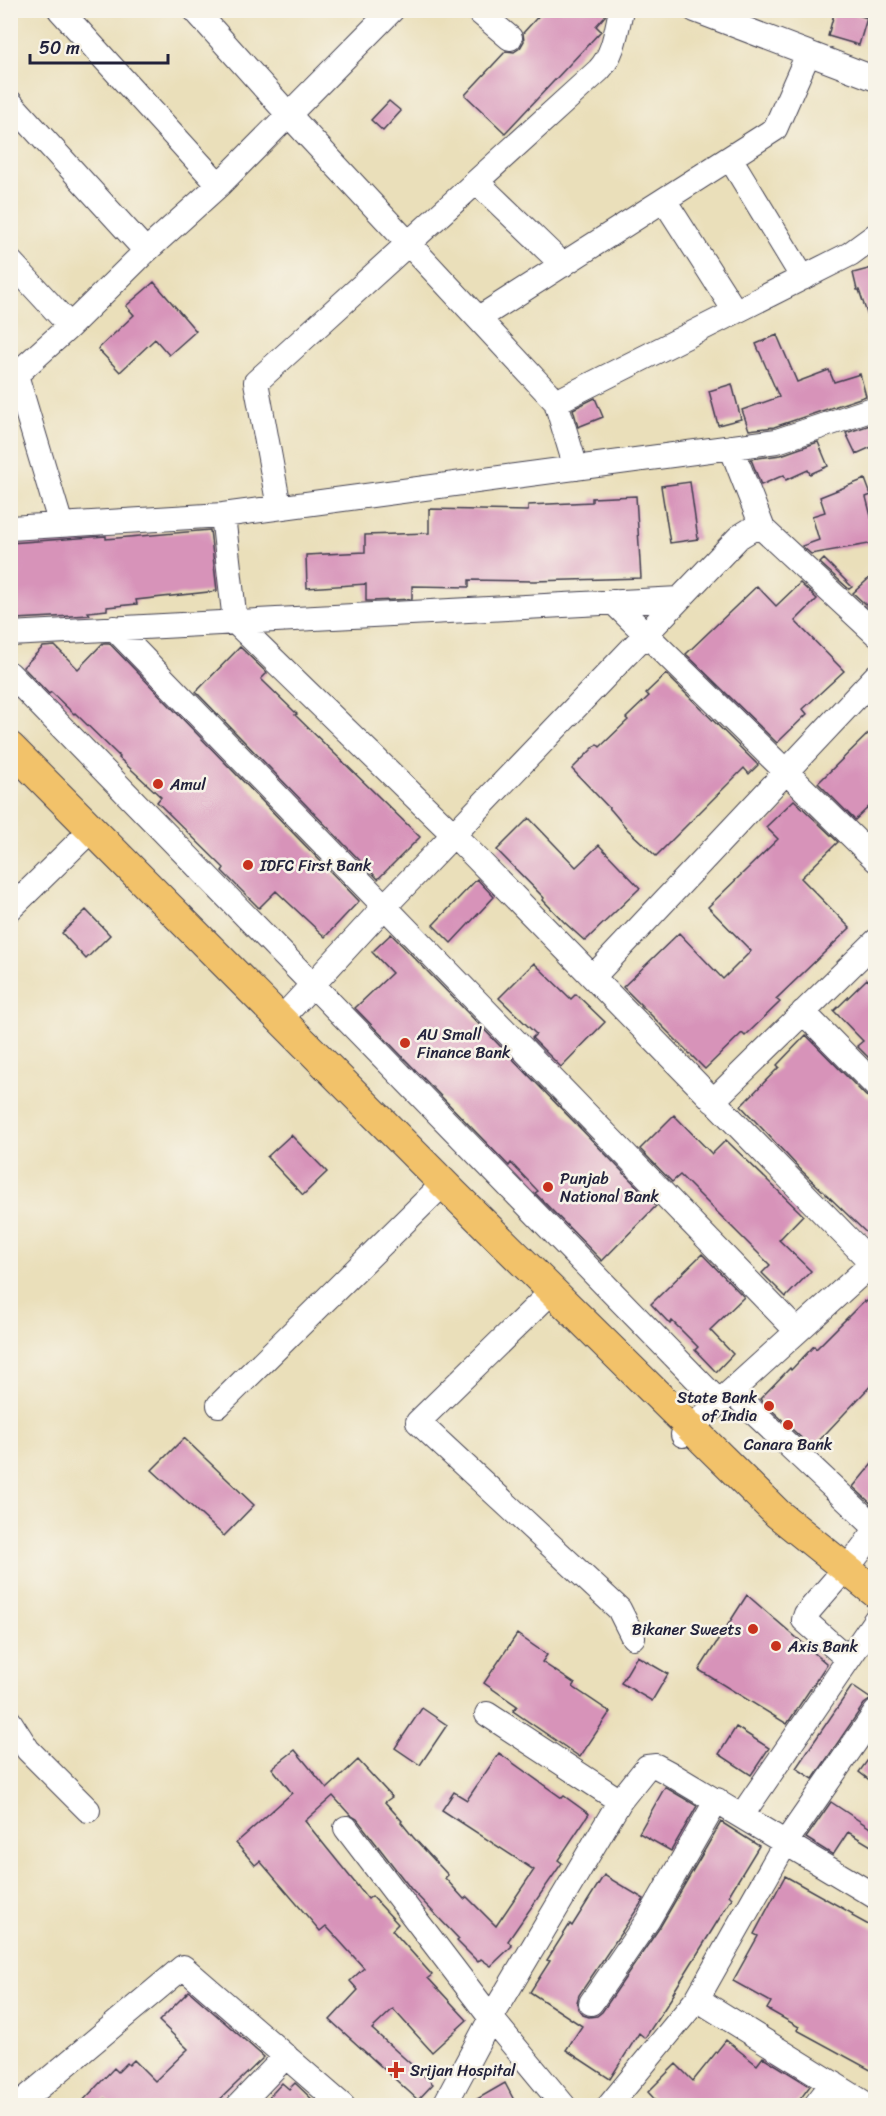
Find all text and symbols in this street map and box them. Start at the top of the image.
scale bar [30,27,168,65]
text: 50 m [39,32,80,64]
place label: Amul [169,770,206,799]
marker: Amul [151,777,165,791]
place label: IDFC First Bank [259,851,372,880]
marker: IDFC First Bank [241,858,255,872]
place label: AU Small Finance Bank [416,1020,511,1067]
marker: AU Small Finance Bank [398,1036,412,1050]
place label: Punjab National Bank [560,1164,660,1211]
marker: Punjab National Bank [541,1180,555,1194]
place label: State Bank of India [677,1383,758,1430]
marker: State Bank of India [762,1399,776,1413]
marker: Canara Bank [781,1418,795,1432]
place label: Canara Bank [744,1430,833,1459]
place label: Bikaner Sweets [632,1615,741,1644]
marker: Bikaner Sweets [746,1622,760,1636]
place label: Axis Bank [787,1632,858,1661]
marker: Axis Bank [769,1639,783,1653]
place label: Srijan Hospital [410,2056,516,2085]
marker: Srijan Hospital [387,2061,405,2079]

